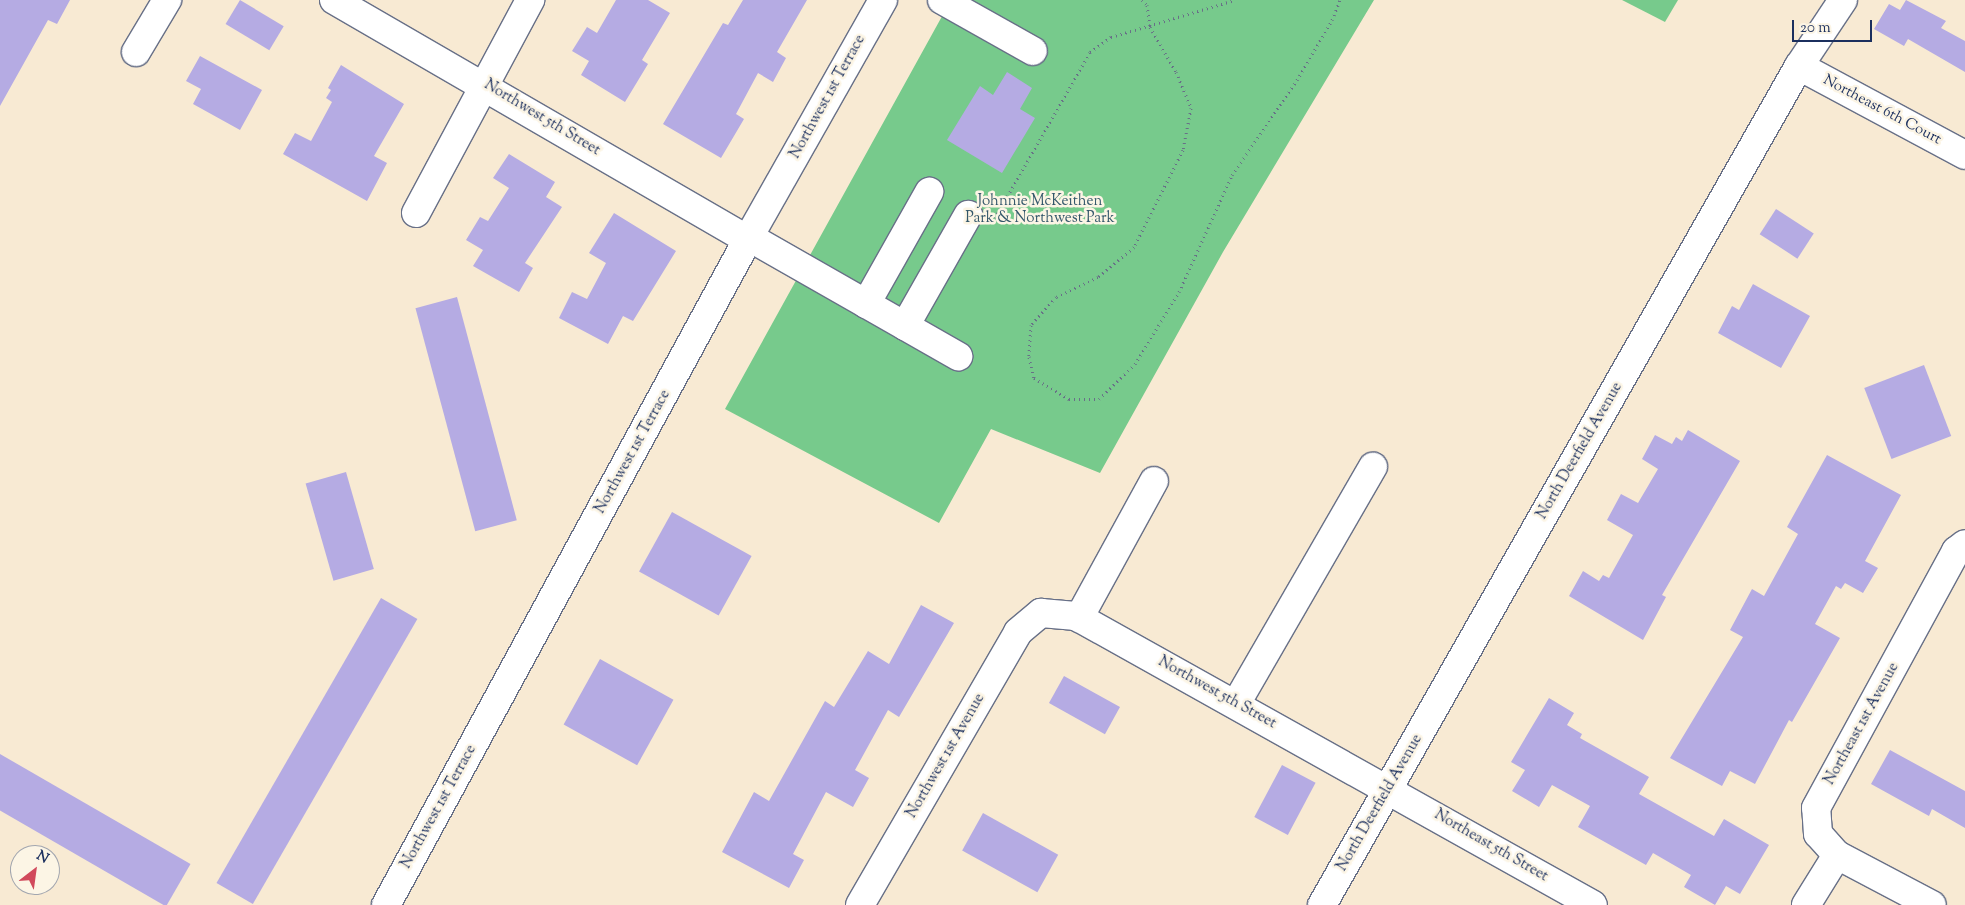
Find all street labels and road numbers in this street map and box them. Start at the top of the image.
street label: Northwest 1st Terrace [787,32,869,162]
street label: Northeast 6th Court [1820,71,1944,149]
street label: Northwest 5th Street [481,76,603,160]
street label: North Deerfield Avenue [1533,379,1627,523]
street label: Northwest 1st Terrace [592,387,674,517]
street label: Northwest 5th Street [1155,653,1279,733]
street label: Northeast 1st Avenue [1821,660,1903,788]
street label: Northwest 1st Avenue [903,691,989,821]
street label: North Deerfield Avenue [1333,731,1427,875]
street label: Northwest 1st Terrace [398,742,480,872]
street label: Northeast 5th Street [1431,806,1551,886]

